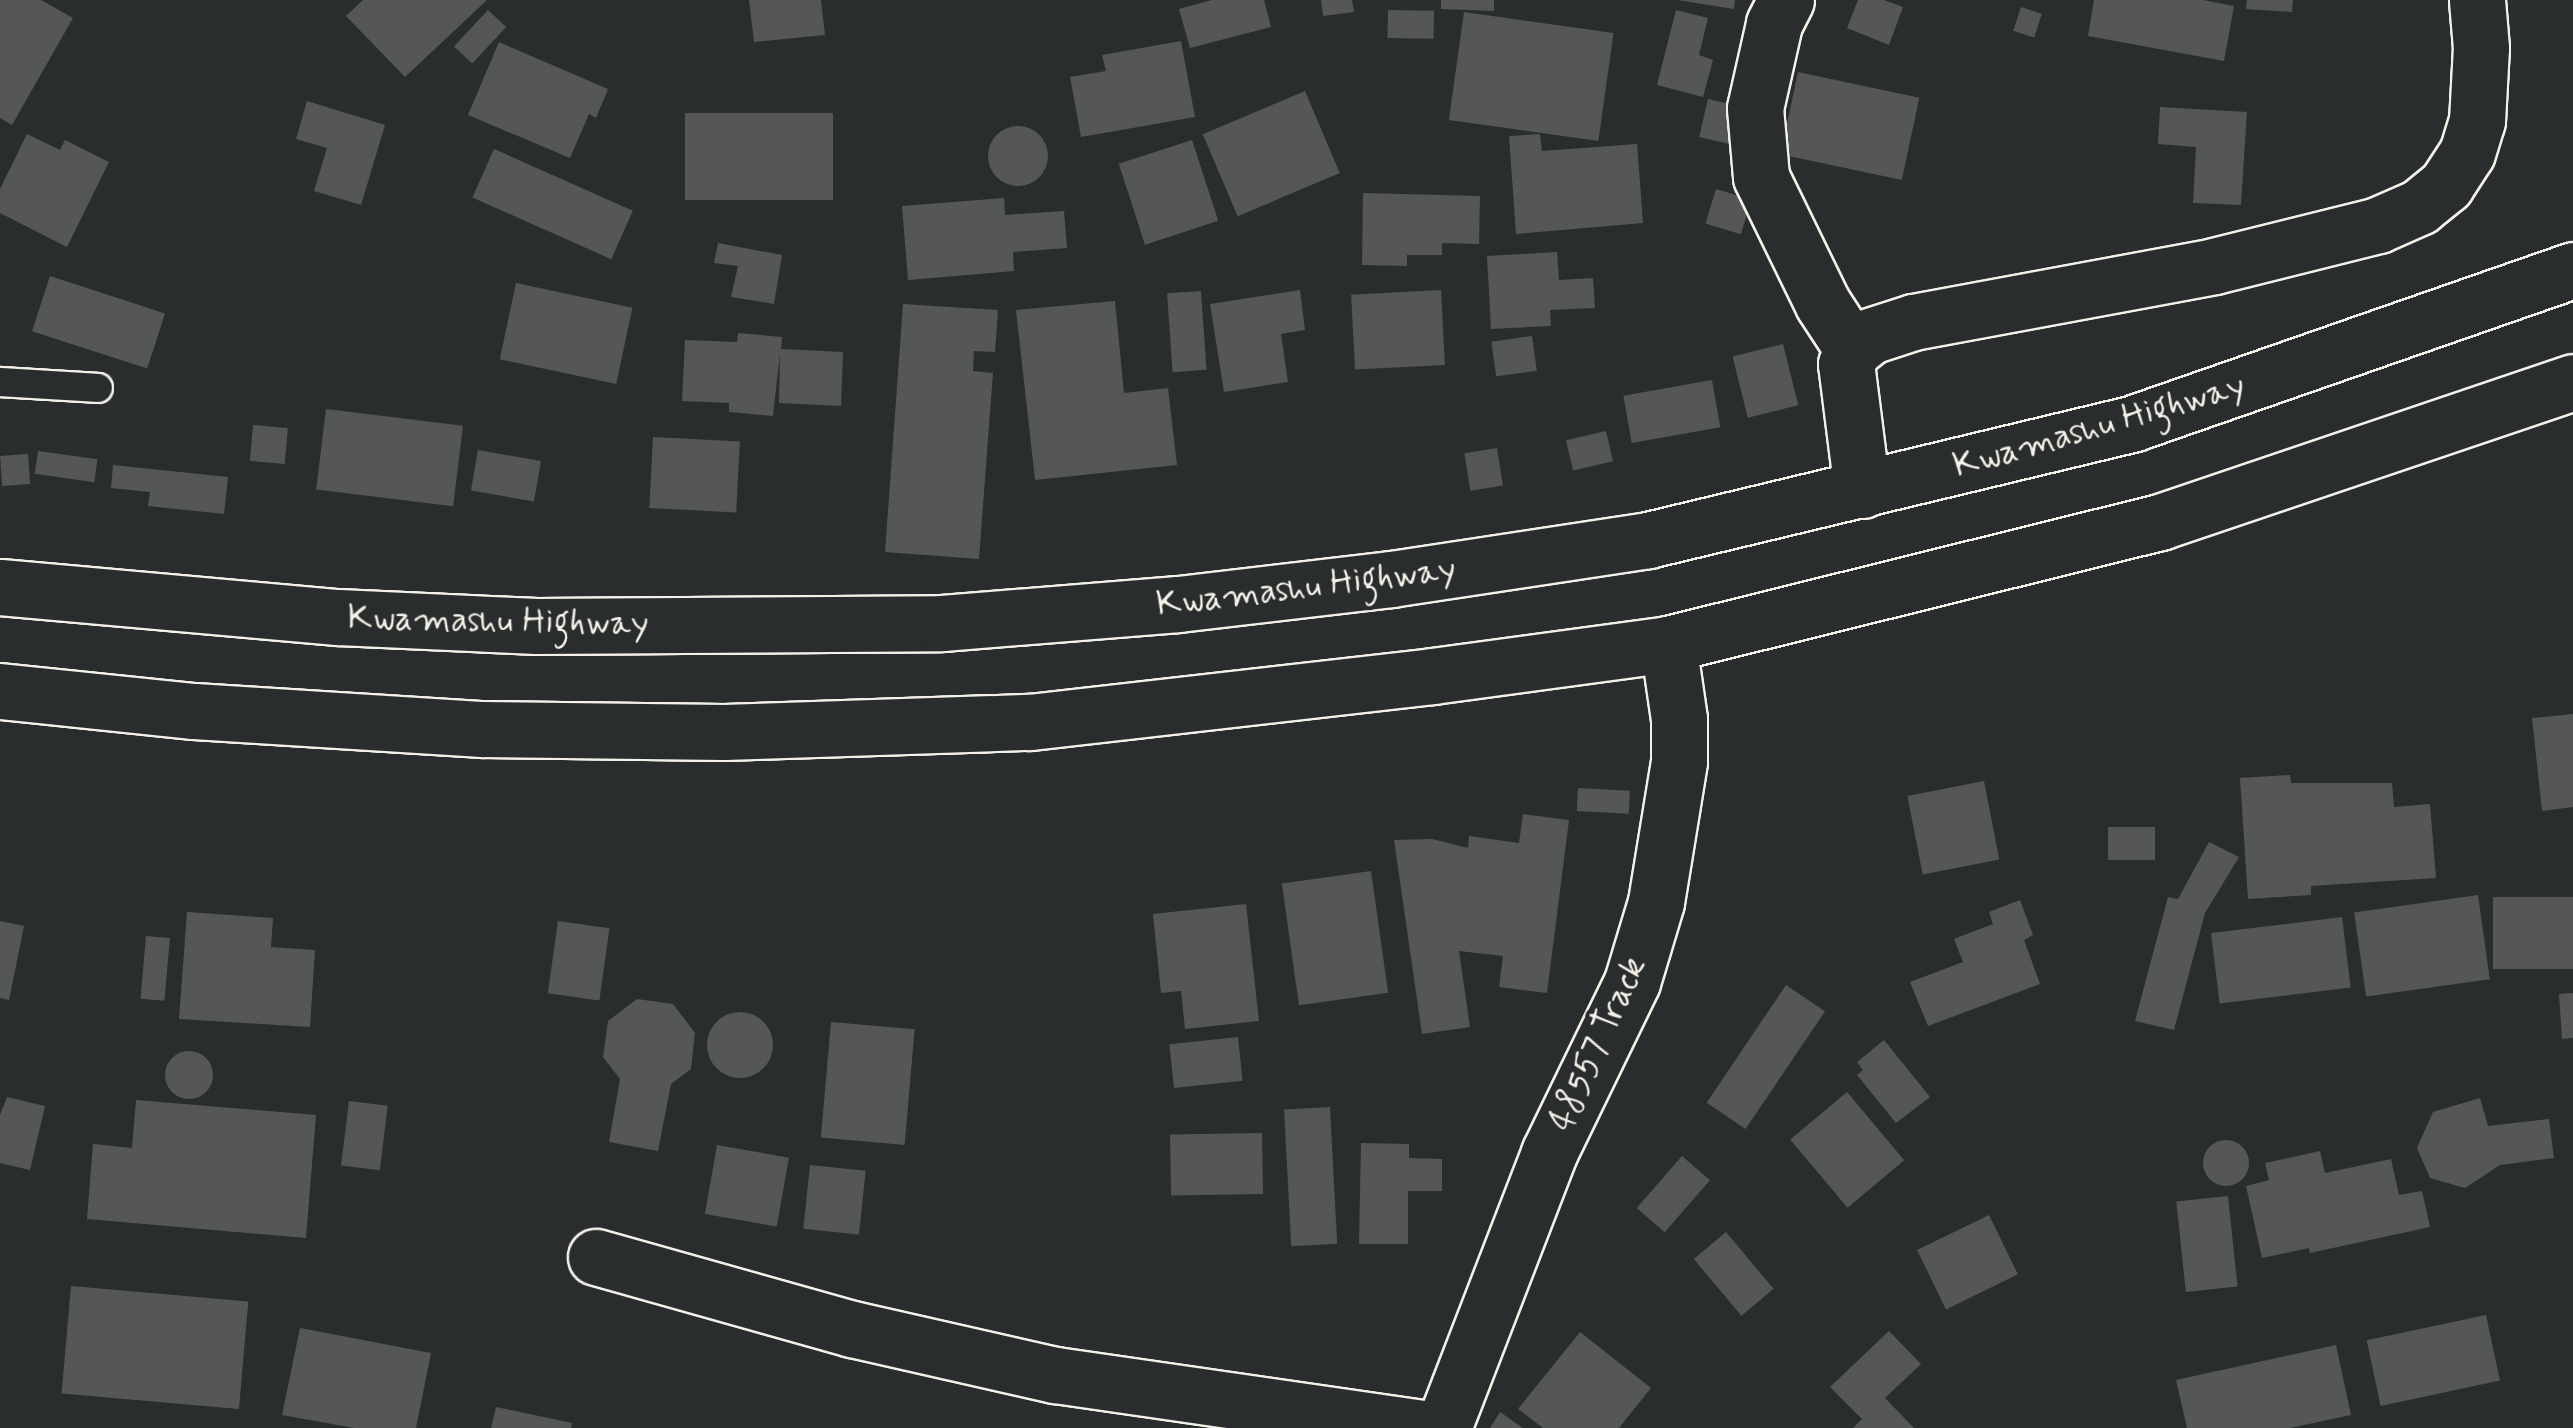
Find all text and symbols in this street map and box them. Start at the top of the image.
street label: Kwamashu Highway [1950,365,2248,487]
street label: Kwamashu Highway [1156,548,1456,626]
street label: Kwamashu Highway [349,597,647,645]
street label: 48557 Track [1541,950,1655,1138]

